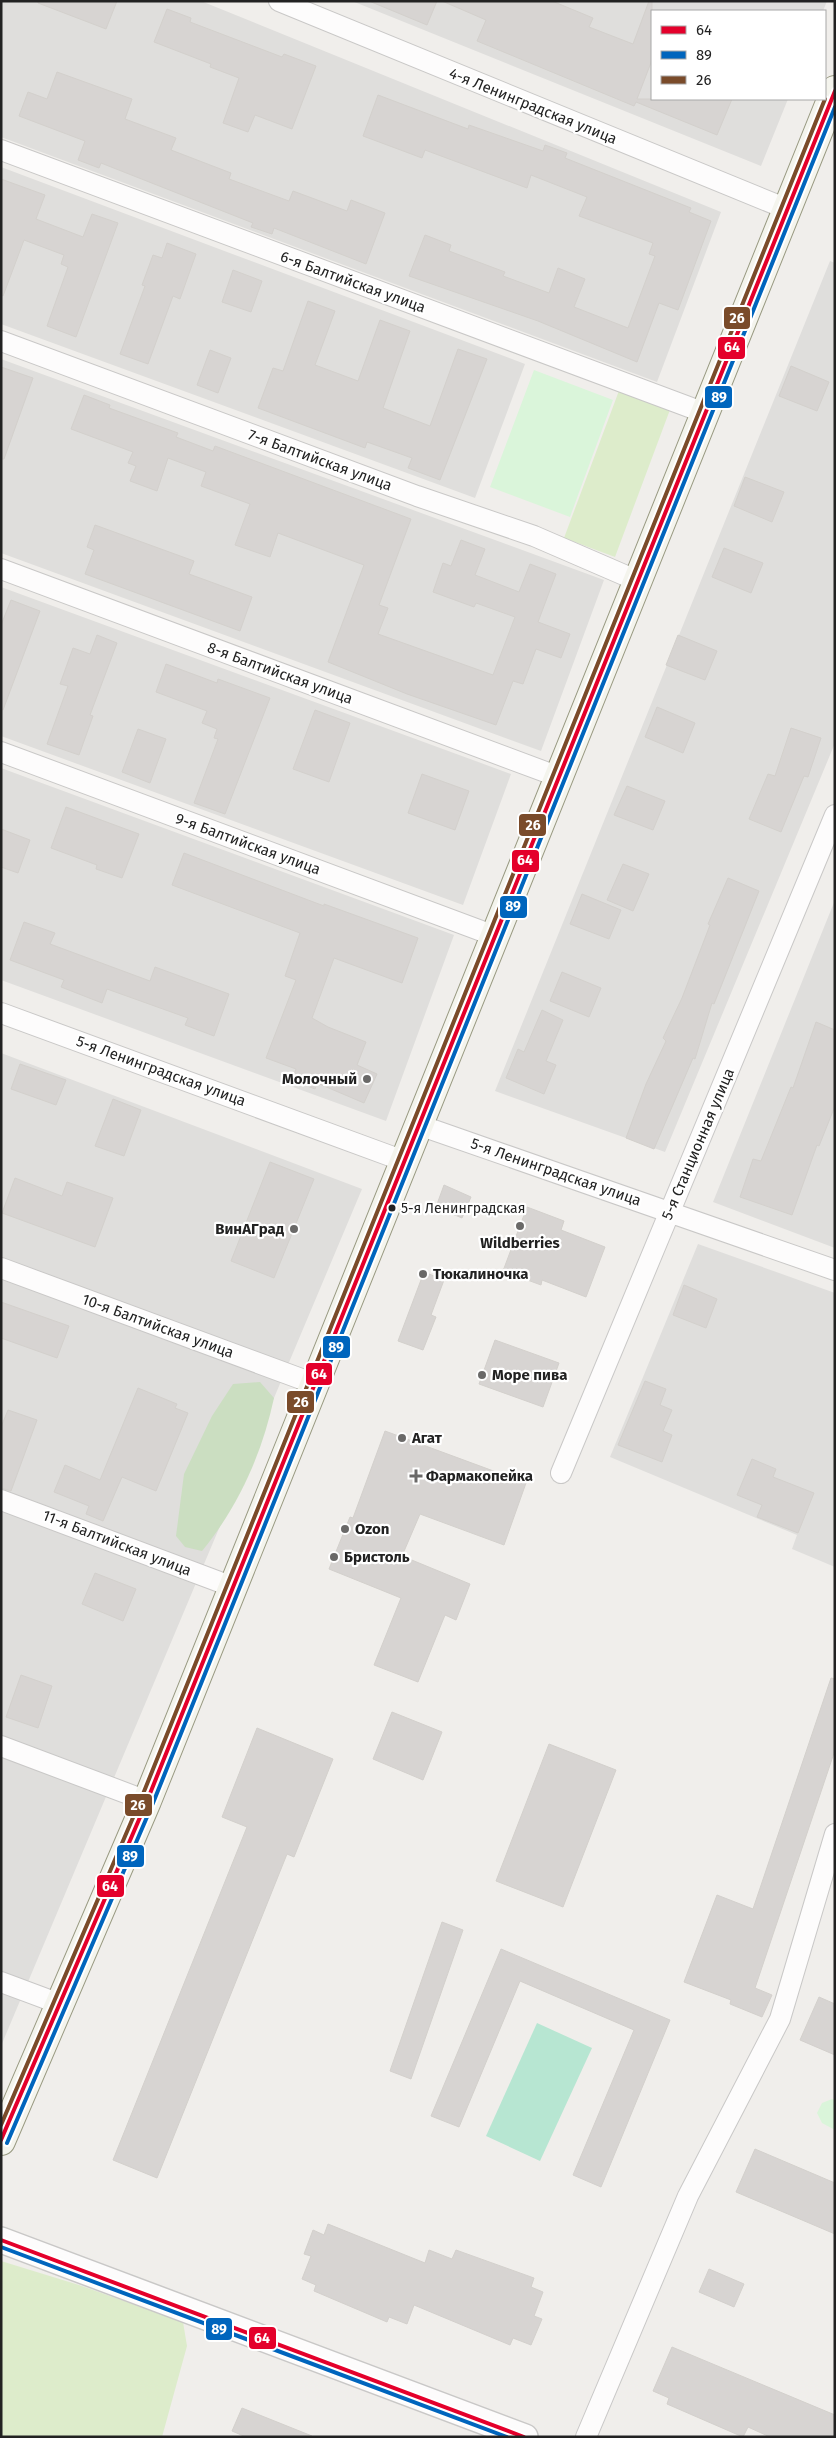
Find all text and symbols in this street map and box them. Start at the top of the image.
legend [651,10,826,100]
text: 64 [696,21,712,39]
text: 89 [696,46,712,64]
street label: 4-я Ленинградская улица [446,64,620,148]
text: 26 [696,71,711,89]
street label: 6-я Балтийская улица [278,247,428,317]
line badge: 26 [723,306,751,330]
text: 26 [729,310,745,327]
line badge: 64 [717,336,746,360]
text: 64 [724,339,740,356]
line badge: 89 [704,385,733,409]
text: 89 [711,389,727,406]
street label: 7-я Балтийская улица [246,426,394,494]
street label: 8-я Балтийская улица [205,638,355,708]
street label: 9-я Балтийская улица [173,809,323,879]
line badge: 26 [518,813,547,837]
text: 26 [525,817,541,834]
line badge: 64 [511,849,540,873]
text: 64 [517,852,533,869]
line badge: 89 [499,895,528,919]
text: 89 [505,898,521,915]
street label: 5-я Ленинградская улица [74,1032,248,1110]
street label: 5-я Станционная улица [658,1065,738,1223]
place label: Молочный [282,1070,357,1088]
marker: Молочный [361,1073,373,1085]
street label: 5-я Ленинградская улица [468,1134,644,1210]
place label: 5-я Ленинградская [401,1200,525,1217]
marker: 5-я Ленинградская [387,1203,397,1213]
place label: ВинАГрад [215,1220,285,1238]
marker: Wildberries [514,1220,526,1232]
marker: ВинАГрад [288,1223,300,1235]
place label: Wildberries [480,1234,560,1252]
place label: Тюкалиночка [433,1265,528,1283]
marker: Тюкалиночка [417,1268,429,1280]
street label: 10-я Балтийская улица [80,1290,236,1362]
line badge: 89 [322,1335,351,1359]
text: 89 [328,1339,344,1356]
line badge: 64 [305,1362,333,1386]
text: 64 [311,1366,327,1383]
place label: Море пива [492,1366,567,1384]
marker: Море пива [476,1369,488,1381]
line badge: 26 [286,1390,315,1414]
text: 26 [293,1394,309,1411]
place label: Агат [411,1429,443,1447]
marker: Агат [396,1432,408,1444]
place label: Фармакопейка [426,1467,533,1485]
marker: Фармакопейка [410,1470,422,1482]
street label: 11-я Балтийская улица [40,1506,194,1580]
place label: Ozon [355,1520,389,1538]
marker: Ozon [339,1523,351,1535]
place label: Бристоль [344,1548,410,1566]
marker: Бристоль [328,1551,340,1563]
line badge: 26 [124,1793,153,1817]
text: 26 [130,1797,146,1814]
line badge: 89 [116,1844,145,1868]
text: 89 [122,1848,138,1865]
line badge: 64 [96,1874,125,1898]
text: 64 [102,1878,118,1895]
line badge: 89 [205,2317,233,2341]
text: 89 [211,2321,227,2338]
line badge: 64 [248,2326,277,2350]
text: 64 [254,2330,270,2347]

